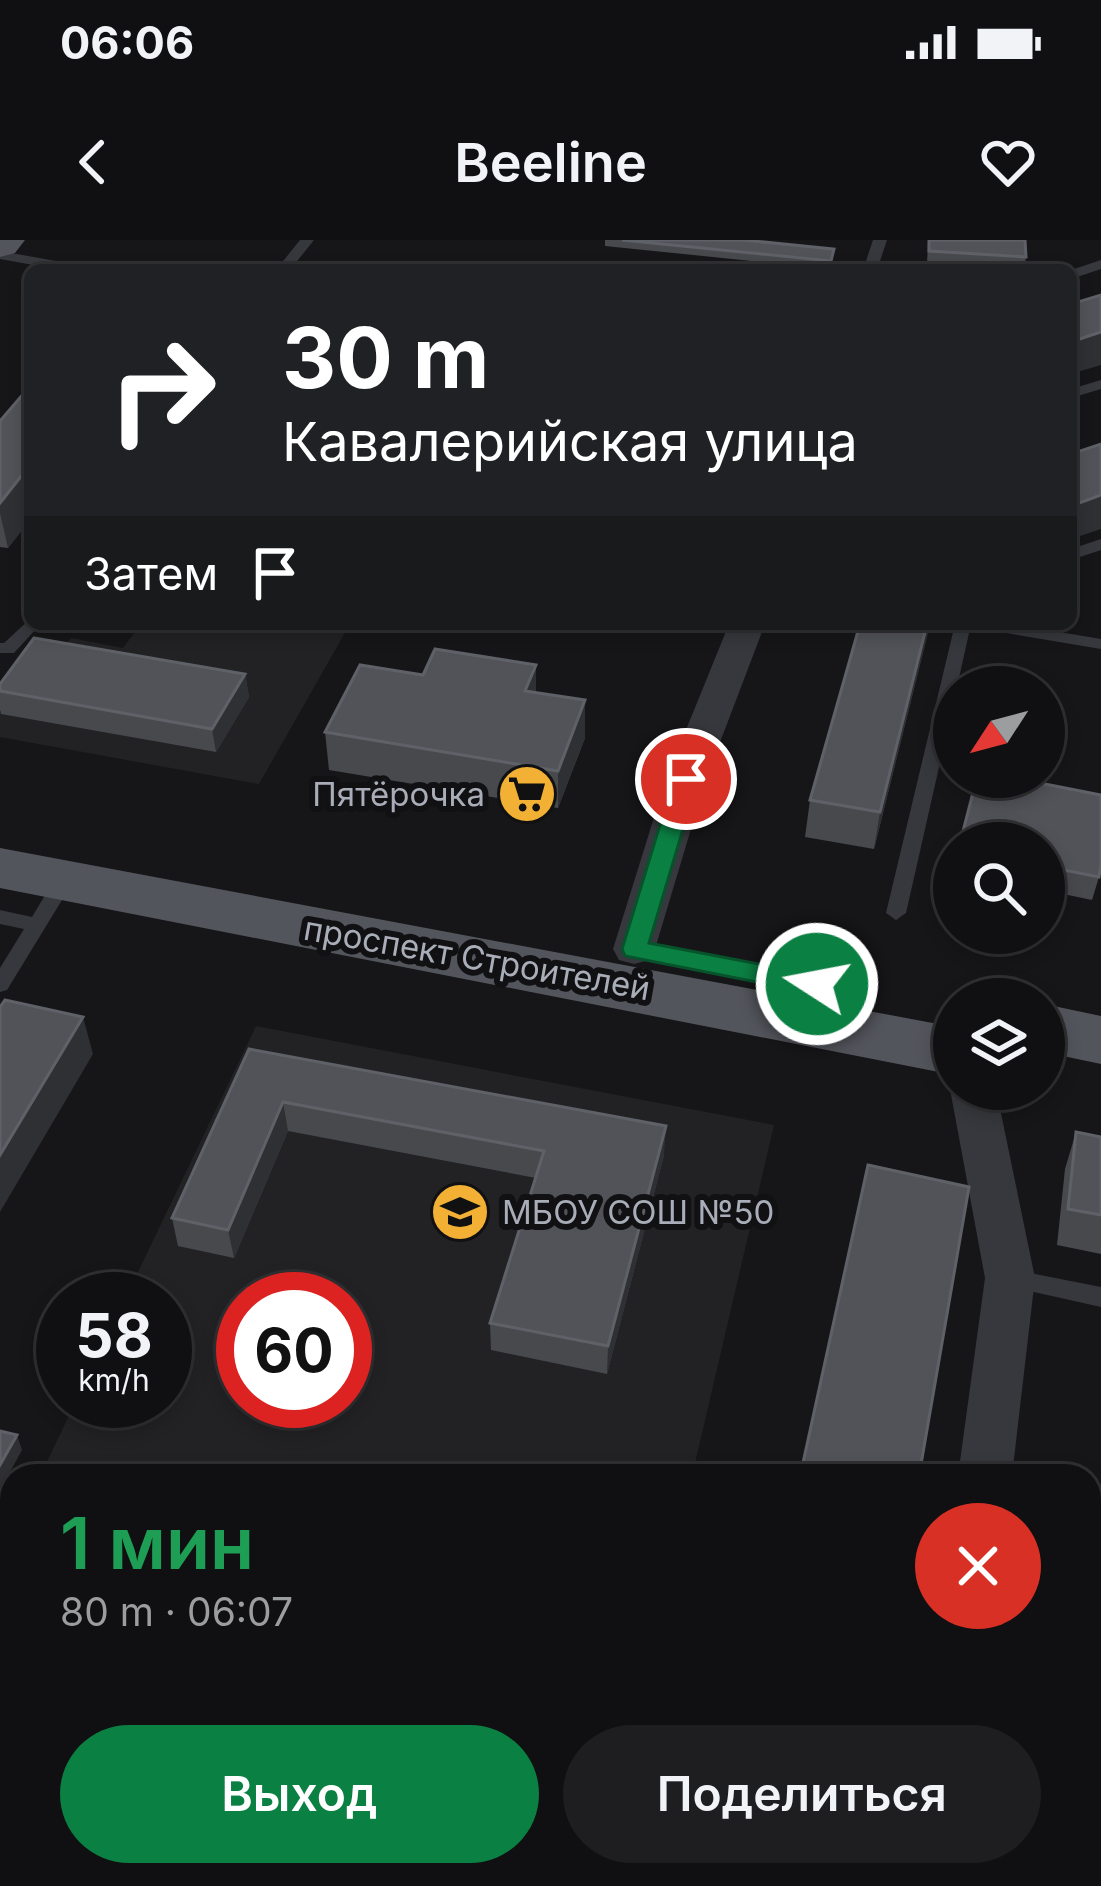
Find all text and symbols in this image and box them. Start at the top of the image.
text: 06:06 [60,15,194,70]
icon: back [60,129,126,195]
icon: heart [975,129,1041,195]
text: Beeline [454,130,647,195]
text: 30 m [282,307,489,408]
icon: right [84,312,240,468]
text: Кавалерийская улица [282,409,858,474]
icon: arrive [242,540,308,606]
text: Затем [84,546,218,601]
north arrow [933,666,1065,798]
map controls [933,666,1065,1110]
pin [635,728,737,830]
icon: arrive [653,746,719,812]
supermarket icon: Пятёрочка [496,763,558,825]
place label: Пятёрочка [312,774,485,814]
button: search [933,822,1065,954]
street label: проспект Строителей [301,908,653,1008]
position arrow [754,921,880,1047]
button: layers [933,978,1065,1110]
school or university icon: МБОУ СОШ №50 [429,1181,491,1243]
place label: МБОУ СОШ №50 [502,1192,774,1232]
speed limit sign: 60 [216,1272,372,1428]
text: 58 [75,1299,153,1371]
text: km/h [78,1362,150,1398]
text: 1 мин [60,1499,254,1586]
button: close [915,1503,1041,1629]
text: 80 m · 06:07 [60,1588,293,1635]
button: Выход [60,1725,539,1863]
button: Поделиться [563,1725,1041,1863]

